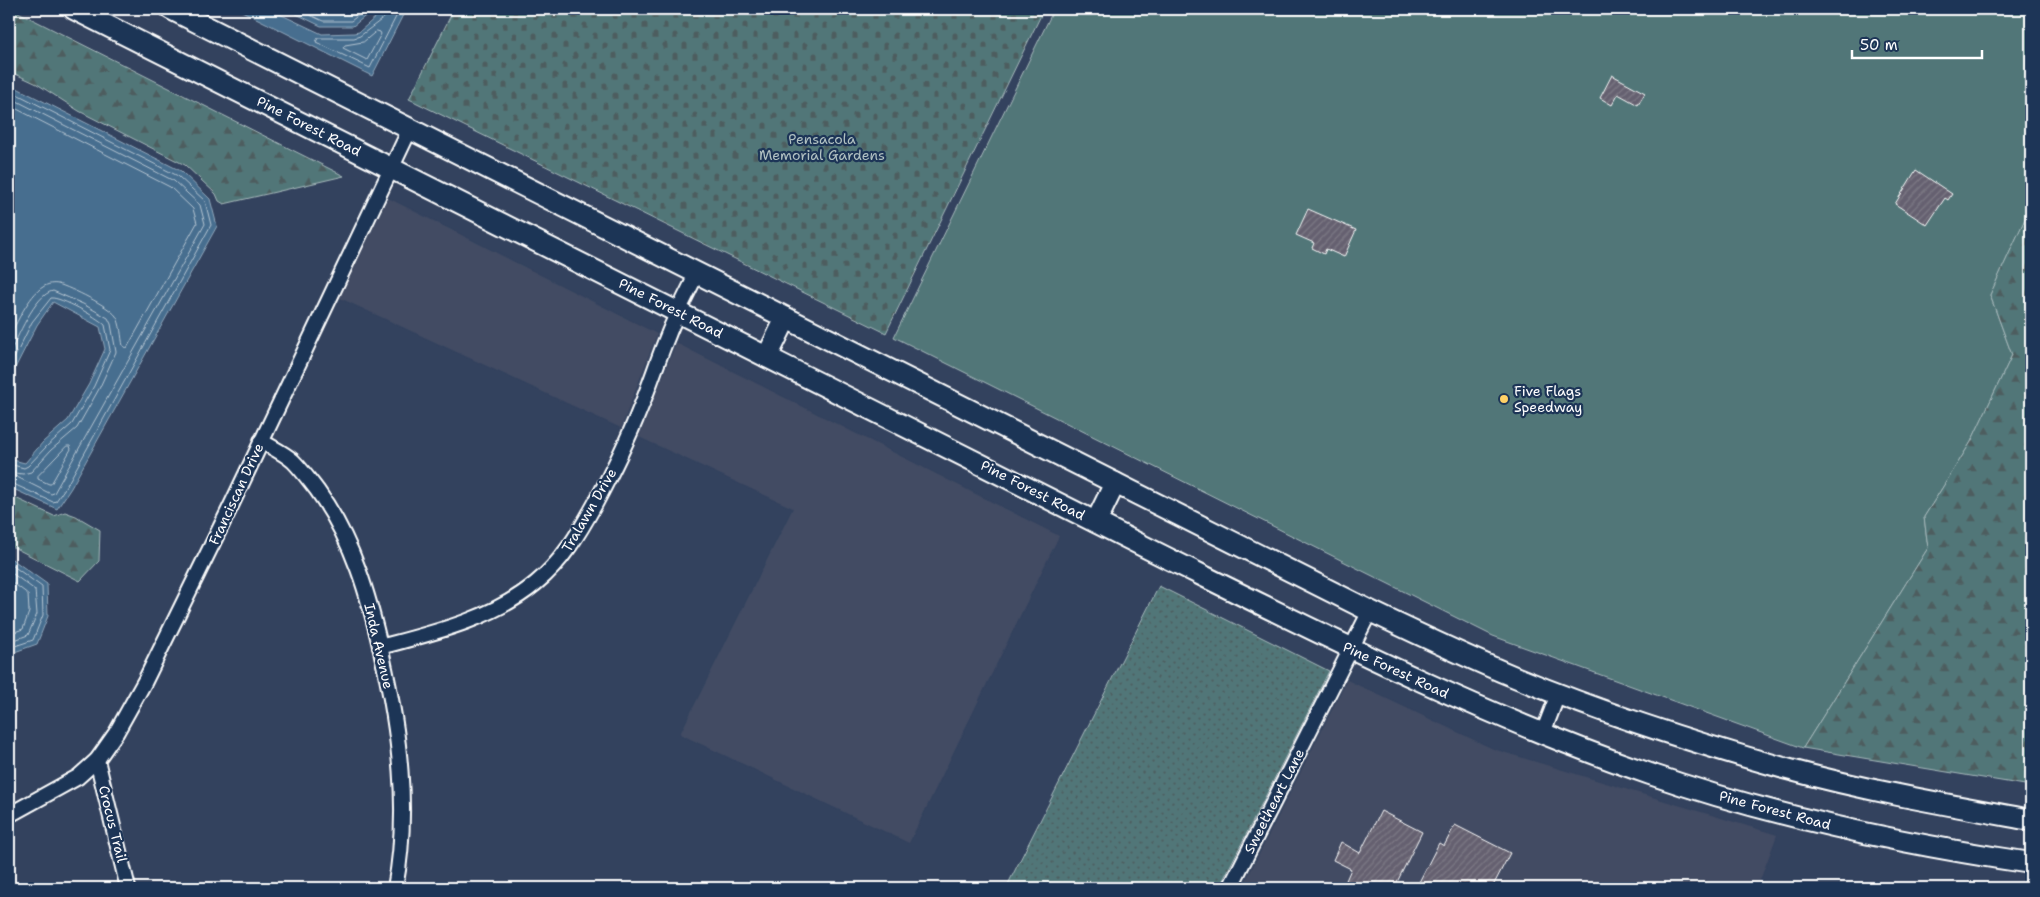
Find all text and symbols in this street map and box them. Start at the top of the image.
scale bar [1852,28,1982,60]
text: 50 m [1860,35,1898,55]
street label: Pine Forest Road [254,92,364,160]
park label: Pensacola Memorial Gardens [759,130,885,164]
street label: Pine Forest Road [616,274,726,342]
place label: Five Flags Speedway [1514,382,1582,416]
marker: Five Flags Speedway [1498,393,1510,405]
street label: Franciscan Drive [205,440,268,548]
street label: Pine Forest Road [978,456,1088,524]
street label: Tralawn Drive [558,465,620,555]
street label: Inda Avenue [360,601,398,691]
street label: Pine Forest Road [1340,638,1452,702]
street label: Sweetheart Lane [1240,745,1308,856]
street label: Crocus Trail [95,784,131,865]
street label: Pine Forest Road [1717,786,1833,834]

